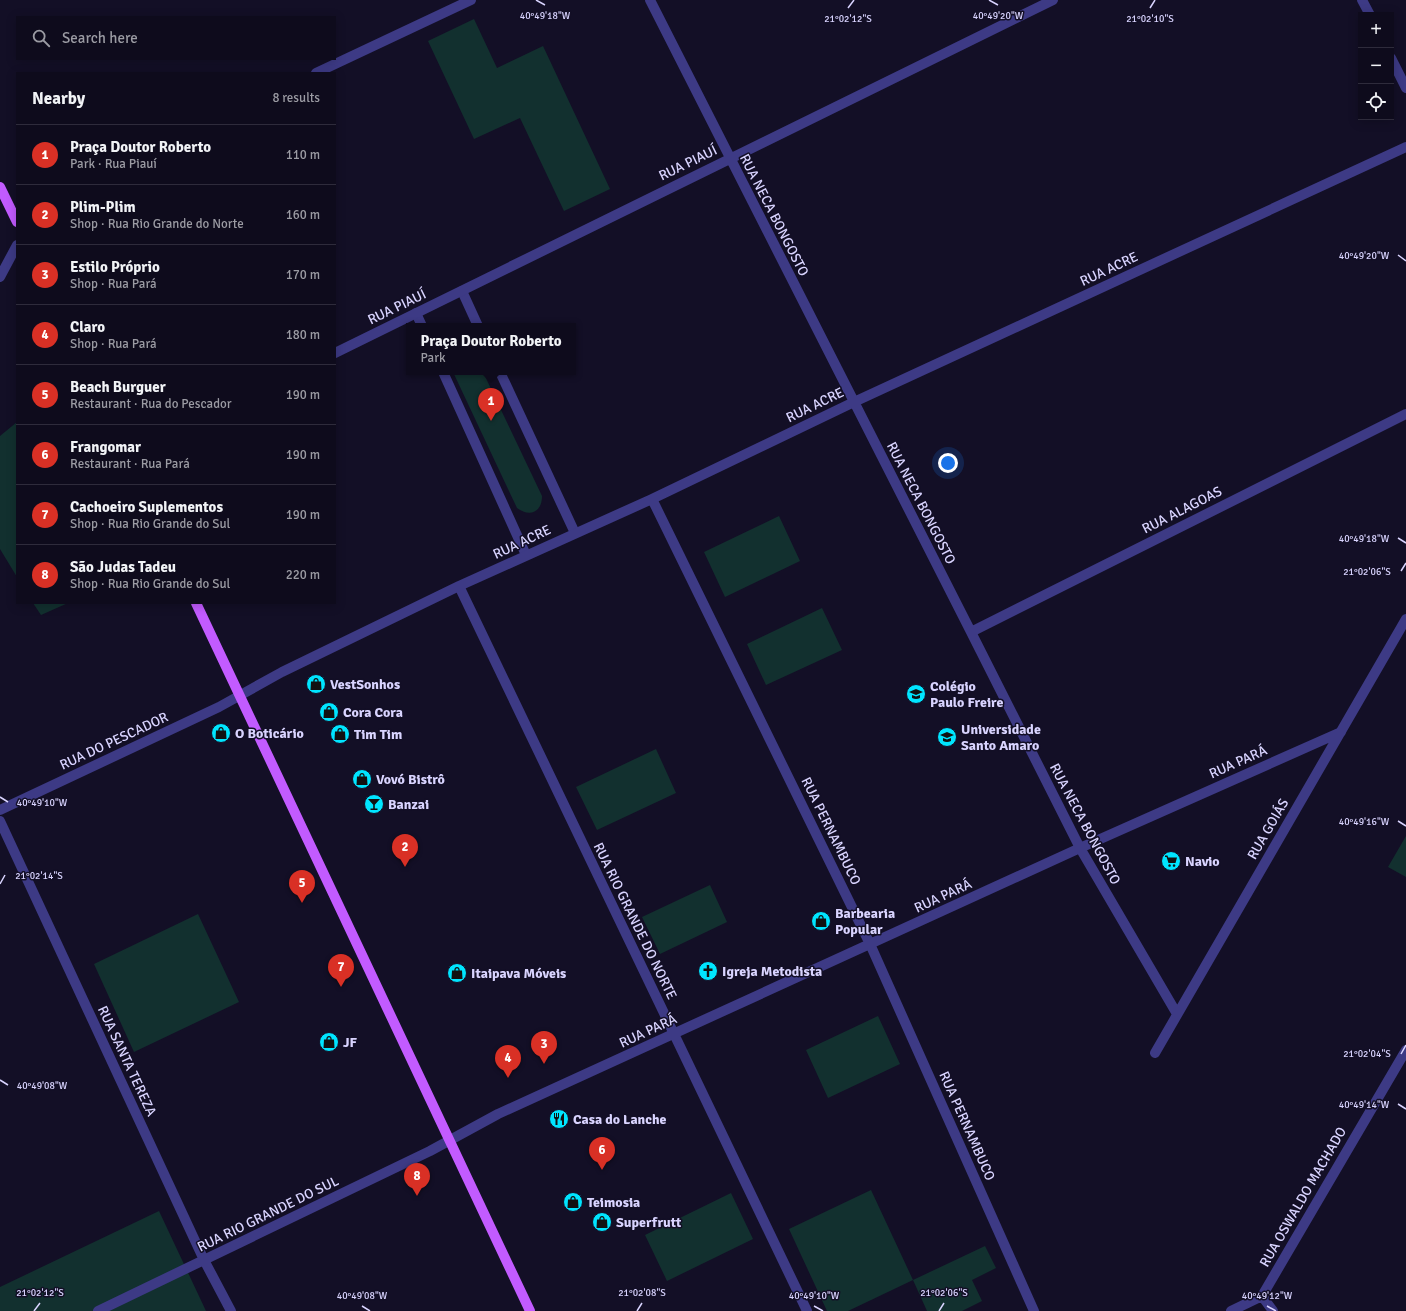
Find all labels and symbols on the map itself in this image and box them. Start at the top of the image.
text: 40°49'18"W [520,10,571,22]
text: 40°49'20"W [973,10,1024,22]
text: 21°02'12"S [824,13,872,25]
text: 21°02'10"S [1126,13,1174,25]
street label: RUA PIAUÍ [656,141,721,184]
street label: RUA NECA BONGOSTO [736,151,812,279]
street label: RUA ACRE [1077,248,1141,290]
text: 40°49'20"W [1339,250,1390,262]
street label: RUA PIAUÍ [365,285,430,328]
street label: RUA ACRE [783,384,847,426]
pin: 1 [478,388,504,421]
street label: RUA NECA BONGOSTO [883,439,959,567]
your location [938,453,958,473]
street label: RUA ALAGOAS [1139,482,1225,537]
street label: RUA ACRE [490,521,554,563]
text: 40°49'18"W [1339,533,1390,545]
text: 21°02'06"S [1343,566,1391,578]
shop icon: VestSonhos [305,673,327,695]
place label: VestSonhos [330,676,400,693]
place label: Colégio Paulo Freire [930,678,1003,711]
school or university icon: Colégio Paulo Freire [905,683,927,705]
shop icon: Cora Cora [318,701,340,723]
place label: Cora Cora [343,704,403,721]
street label: RUA DO PESCADOR [57,708,171,774]
place label: Universidade Santo Amaro [961,721,1041,754]
shop icon: O Boticário [210,722,232,744]
shop icon: Tim Tim [329,723,351,745]
place label: O Boticário [235,725,304,742]
place label: Tim Tim [354,726,402,743]
school or university icon: Universidade Santo Amaro [936,726,958,748]
street label: RUA PARÁ [1206,742,1270,782]
street label: RUA NECA BONGOSTO [1046,760,1124,888]
shop icon: Vovó Bistrô [351,768,373,790]
place label: Vovó Bistrô [376,771,445,788]
street label: RUA PERNAMBUCO [798,774,864,888]
bar icon: Banzai [363,793,385,815]
street label: RUA GOIÁS [1244,795,1292,863]
place label: Banzai [388,796,429,813]
text: 40°49'10"W [17,797,68,809]
text: 40°49'16"W [1339,816,1390,828]
pin: 2 [392,834,418,867]
street label: RUA RIO GRANDE DO NORTE [590,840,680,1002]
supermarket icon: Navio [1160,850,1182,872]
place label: Navio [1185,853,1220,870]
text: 21°02'14"S [15,870,63,882]
pin: 5 [289,870,315,903]
street label: RUA PARÁ [912,875,975,917]
place label: Barbearia Popular [835,905,895,938]
shop icon: Barbearia Popular [810,910,832,932]
pin: 7 [328,954,354,987]
church icon: Igreja Metodista [697,960,719,982]
shop icon: Itaipava Móveis [446,962,468,984]
place label: Igreja Metodista [722,963,822,980]
place label: Itaipava Móveis [471,965,566,982]
street label: RUA SANTA TEREZA [94,1003,160,1119]
street label: RUA PARÁ [617,1010,680,1052]
shop icon: JF [318,1031,340,1053]
pin: 3 [531,1031,557,1064]
place label: JF [343,1034,358,1051]
pin: 4 [495,1045,521,1078]
text: 21°02'04"S [1343,1048,1391,1060]
street label: RUA PERNAMBUCO [935,1069,999,1183]
text: 40°49'08"W [17,1080,68,1092]
text: 40°49'14"W [1339,1099,1390,1111]
restaurant icon: Casa do Lanche [548,1108,570,1130]
place label: Casa do Lanche [573,1111,666,1128]
street label: RUA OSWALDO MACHADO [1256,1124,1350,1270]
pin: 6 [589,1137,615,1170]
pin: 8 [404,1163,430,1196]
street label: RUA RIO GRANDE DO SUL [195,1172,341,1256]
shop icon: Teimosia [562,1191,584,1213]
place label: Teimosia [587,1194,640,1211]
shop icon: Superfrutt [591,1211,613,1233]
place label: Superfrutt [616,1214,682,1231]
text: 21°02'12"S [16,1287,64,1299]
text: 21°02'08"S [618,1287,666,1299]
text: 21°02'06"S [920,1287,968,1299]
text: 40°49'08"W [337,1290,388,1302]
text: 40°49'10"W [789,1290,840,1302]
text: 40°49'12"W [1242,1290,1293,1302]

